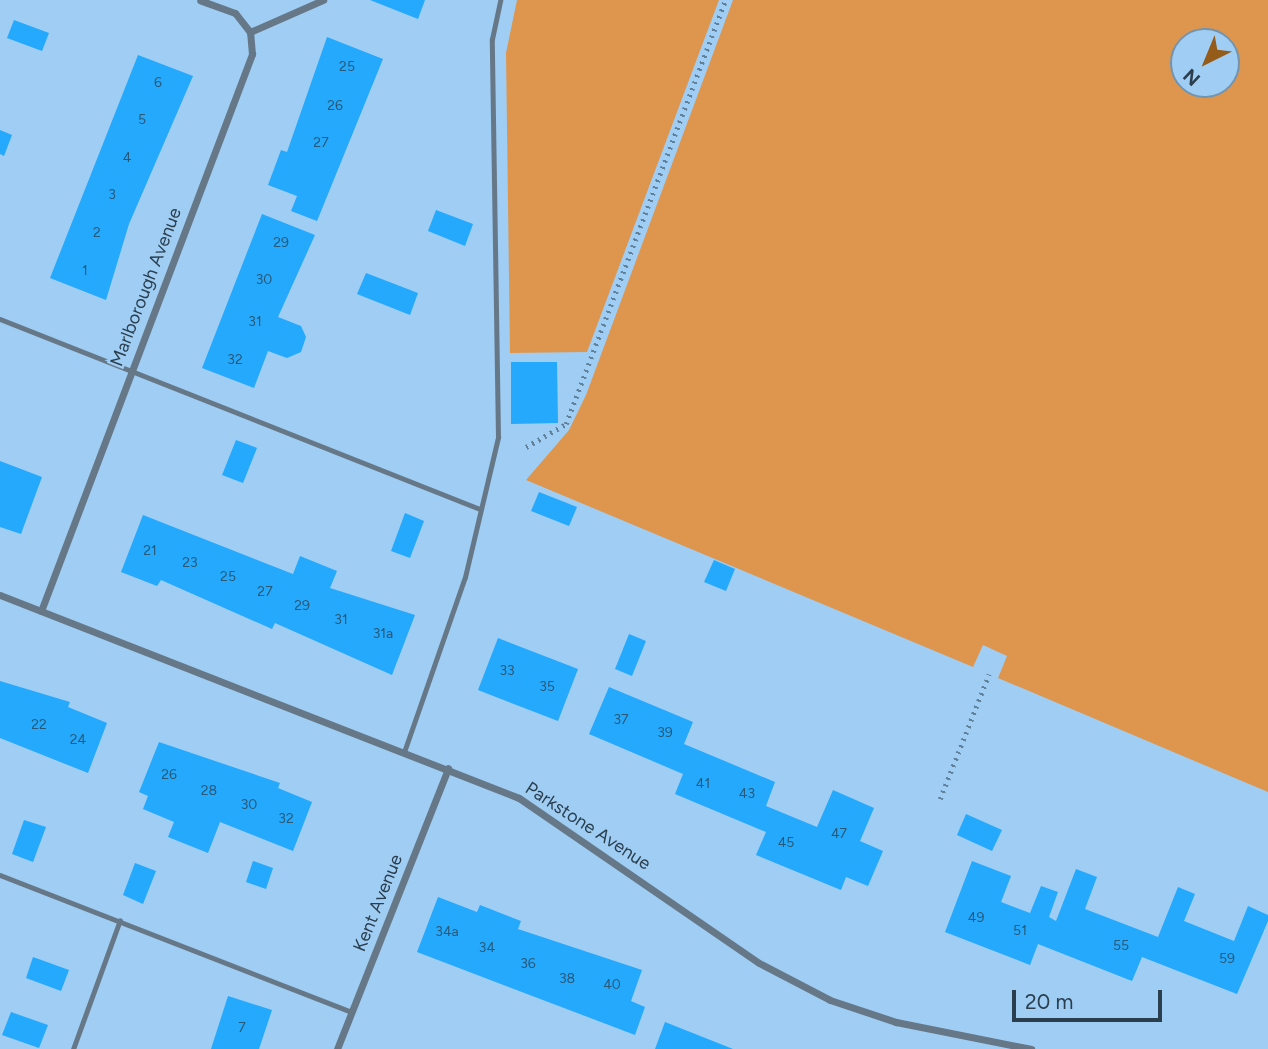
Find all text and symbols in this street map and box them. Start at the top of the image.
north arrow [1170,28,1240,98]
house number: 25 [339,59,355,75]
text: N [1178,64,1205,91]
house number: 6 [154,75,162,91]
house number: 26 [327,98,343,114]
house number: 5 [138,112,146,128]
house number: 27 [313,135,329,151]
house number: 4 [123,150,131,166]
house number: 3 [108,187,116,203]
street label: Marlborough Avenue [106,205,186,369]
house number: 2 [93,225,101,241]
house number: 29 [273,235,289,251]
house number: 1 [82,263,88,279]
house number: 30 [256,272,272,288]
house number: 31 [248,314,262,330]
house number: 32 [227,352,243,368]
house number: 21 [143,543,157,559]
house number: 23 [182,555,198,571]
house number: 25 [220,569,236,585]
house number: 27 [257,584,273,600]
house number: 29 [294,598,310,614]
house number: 31 [334,612,348,628]
house number: 31a [373,626,393,642]
house number: 33 [499,663,515,679]
house number: 35 [539,679,555,695]
house number: 37 [613,712,629,728]
house number: 22 [31,717,47,733]
house number: 39 [657,725,673,741]
house number: 24 [70,732,86,748]
house number: 26 [161,767,177,783]
house number: 41 [696,776,710,792]
street label: Parkstone Avenue [521,777,655,875]
house number: 28 [201,783,217,799]
house number: 43 [739,786,755,802]
house number: 30 [241,797,257,813]
house number: 32 [278,811,294,827]
house number: 47 [831,826,847,842]
house number: 45 [778,835,794,851]
street label: Kent Avenue [349,851,407,955]
house number: 49 [968,910,984,926]
house number: 51 [1013,923,1027,939]
house number: 34a [435,924,459,940]
house number: 55 [1113,938,1129,954]
house number: 34 [479,940,495,956]
house number: 59 [1219,951,1235,967]
house number: 36 [520,956,536,972]
house number: 38 [559,971,575,987]
scale bar [1016,976,1166,1020]
house number: 40 [603,977,621,993]
text: 20 m [1025,989,1073,1014]
house number: 7 [238,1020,246,1036]

